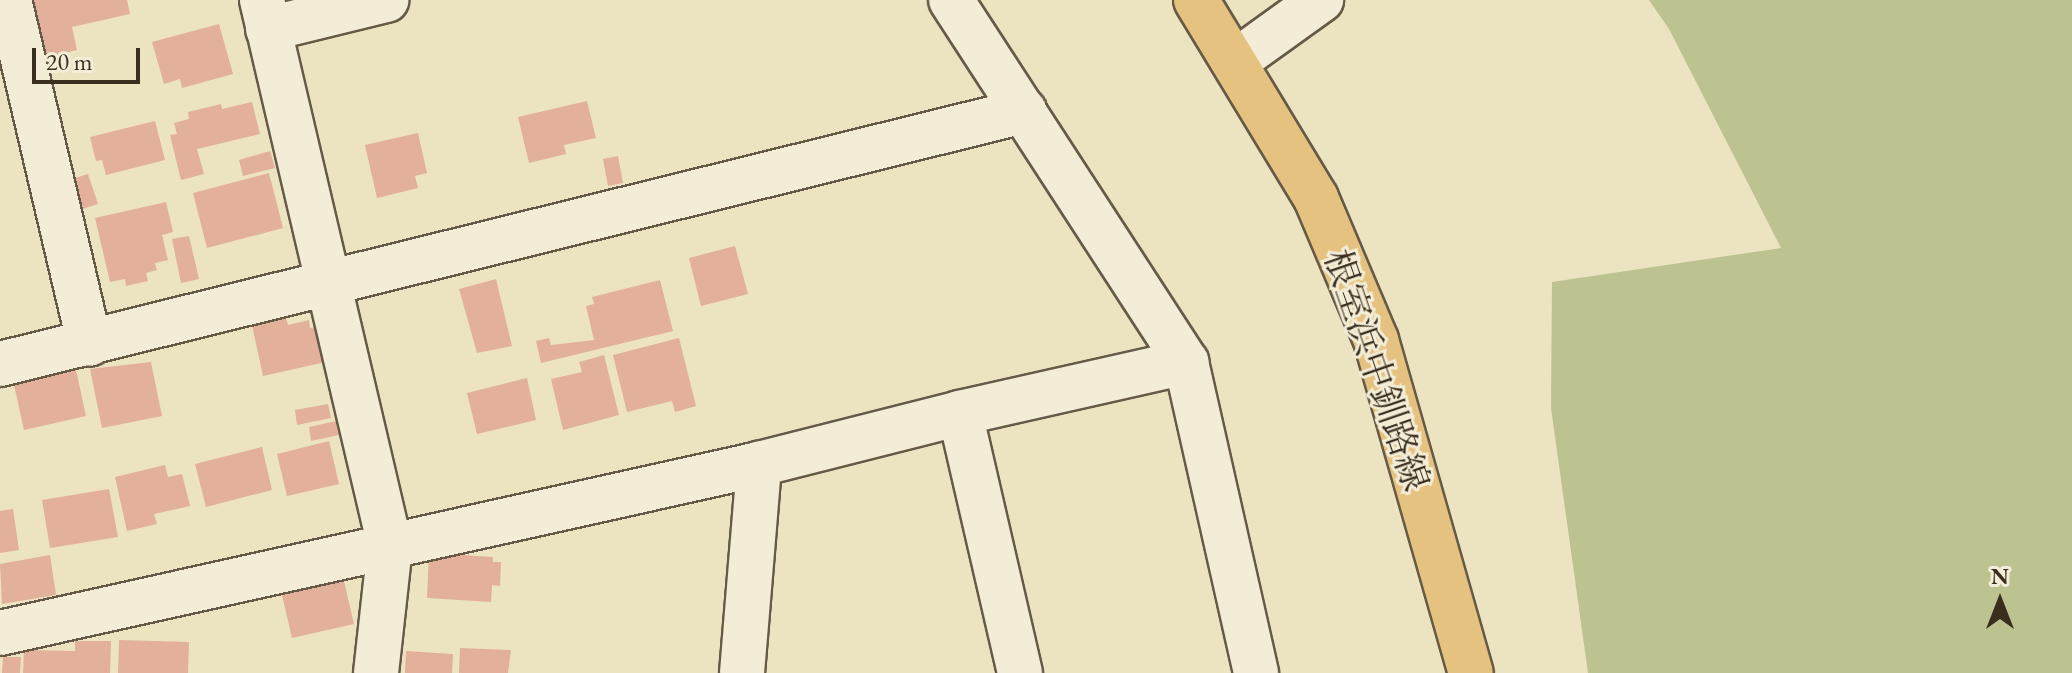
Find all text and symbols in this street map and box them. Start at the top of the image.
scale bar [36,32,144,82]
text: 20 m [46,46,93,77]
street label: 根室浜中釧路線 [1316,244,1438,496]
north arrow [1960,561,2040,641]
text: N [1991,562,2009,591]

